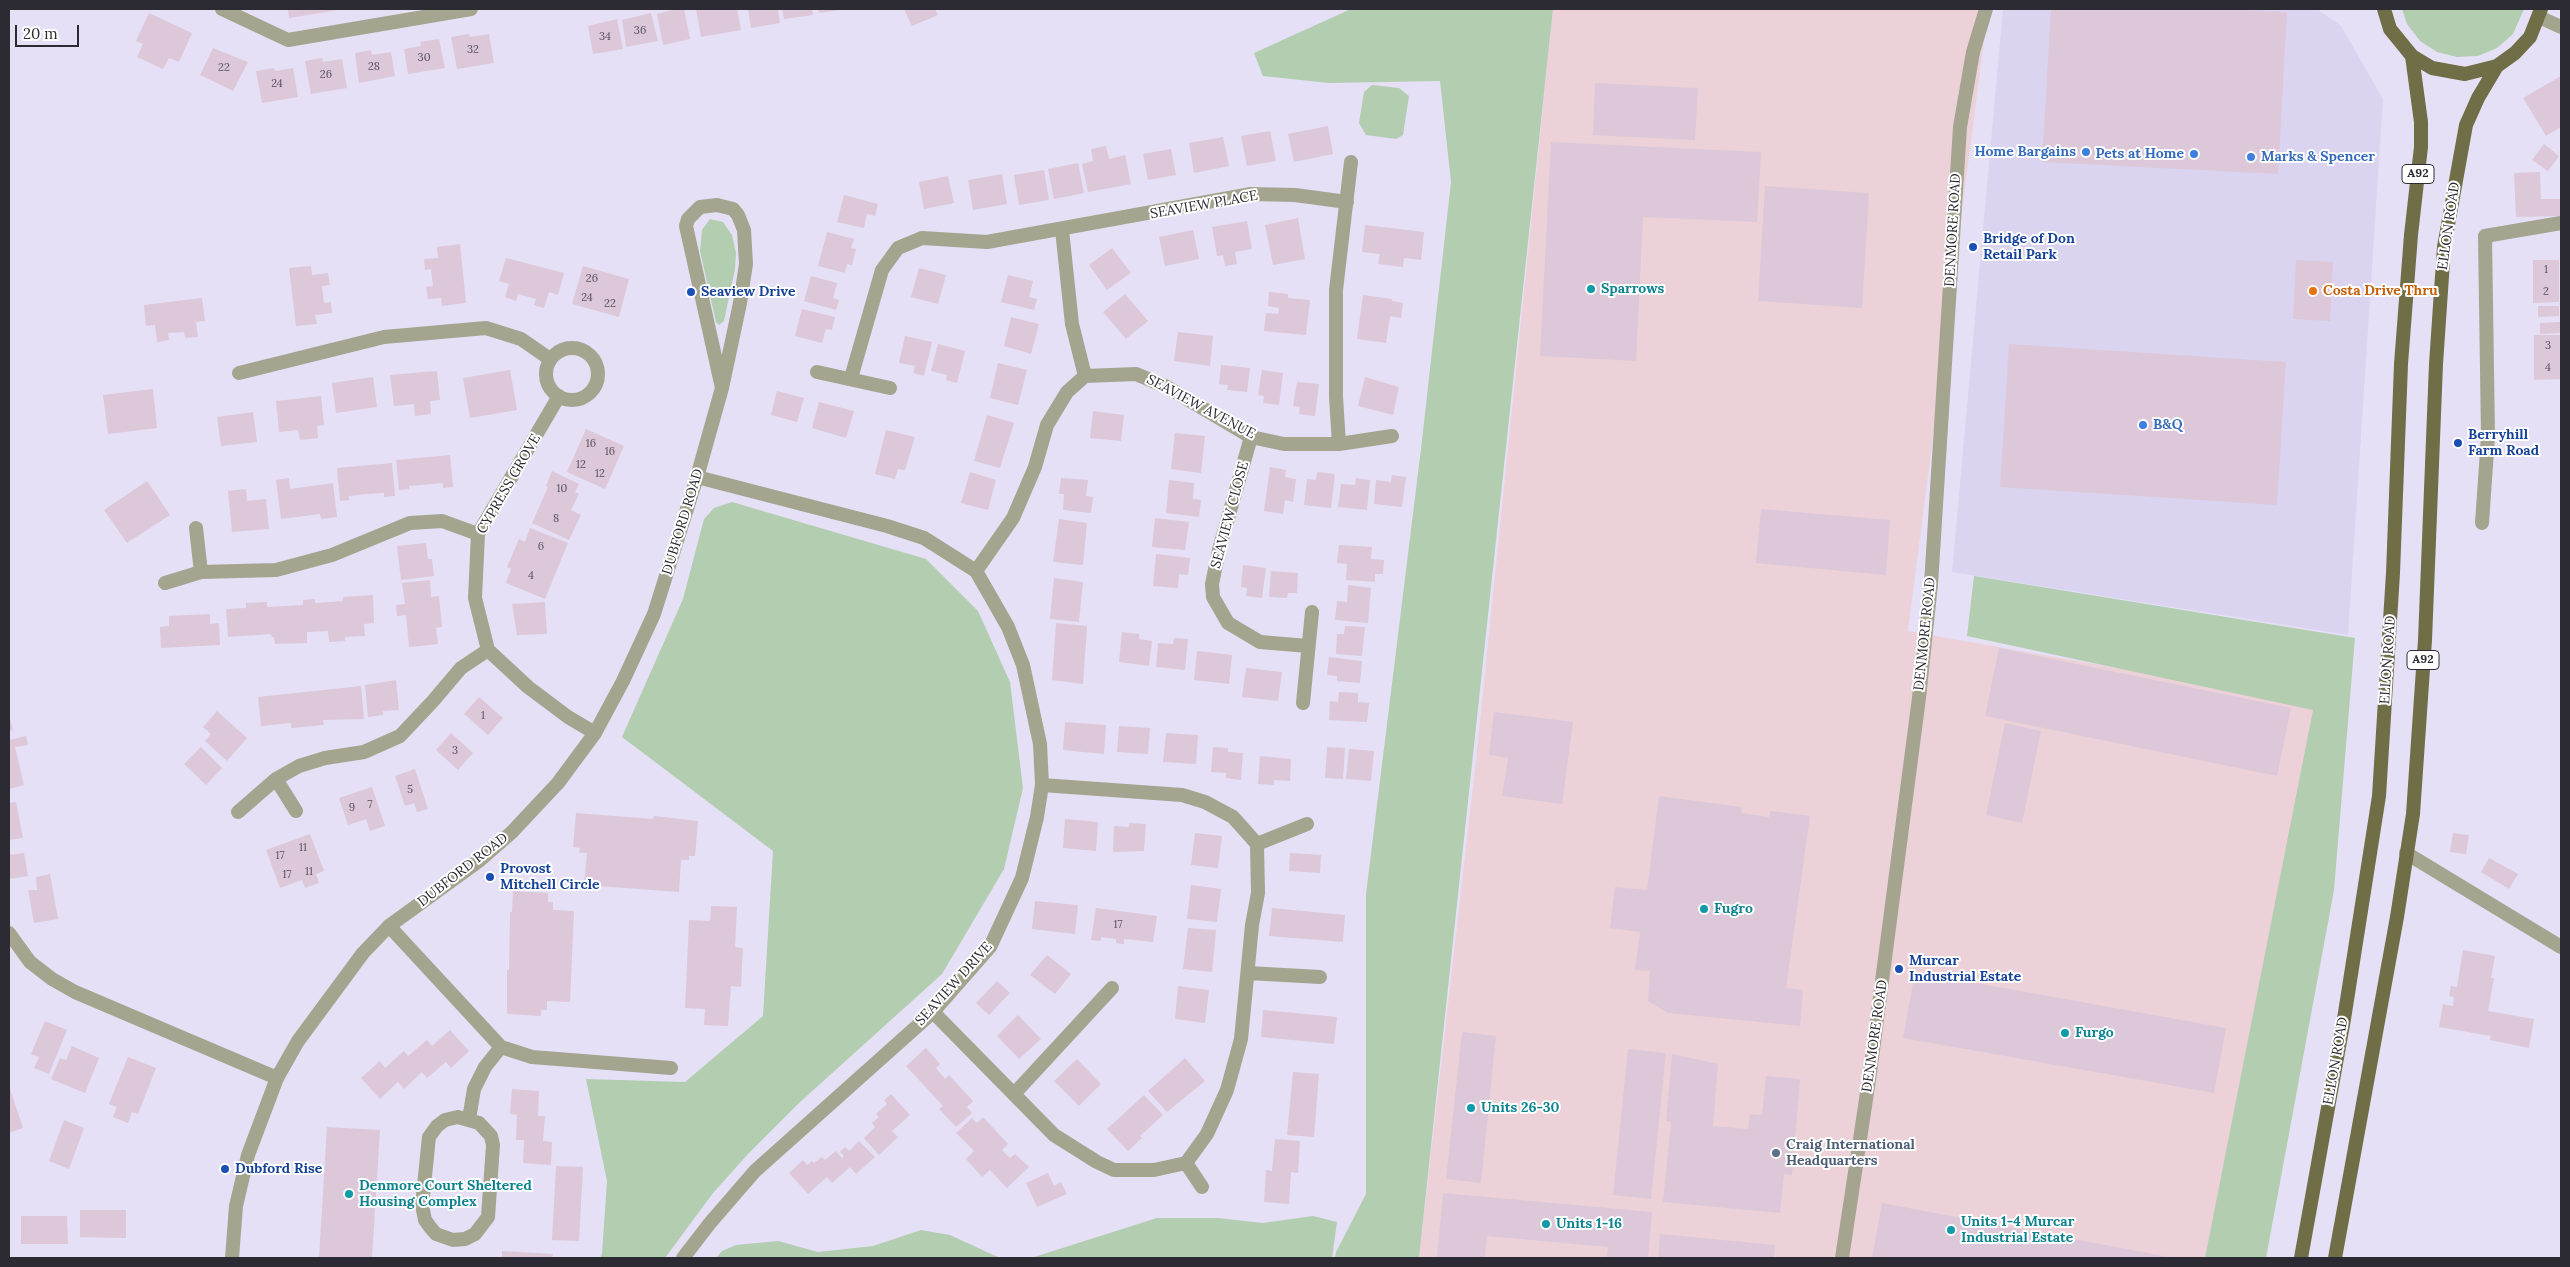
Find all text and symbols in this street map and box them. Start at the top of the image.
scale bar [18,15,81,47]
text: 20 m [23,24,58,43]
house number: 36 [634,24,646,38]
house number: 34 [599,30,611,44]
house number: 32 [467,43,479,57]
house number: 30 [418,51,430,65]
house number: 28 [368,60,380,74]
house number: 22 [218,61,230,75]
house number: 26 [320,68,332,82]
house number: 24 [271,77,283,91]
place label: Home Bargains [1974,144,2076,160]
marker: Home Bargains [2080,146,2092,158]
place label: Pets at Home [2095,146,2184,162]
marker: Pets at Home [2188,148,2200,160]
place label: Marks & Spencer [2261,149,2375,165]
marker: Marks & Spencer [2245,151,2257,163]
road number: A92 [2402,164,2434,183]
street label: DENMORE ROAD [1942,173,1964,287]
street label: ELLON ROAD [2434,181,2464,271]
street label: SEAVIEW PLACE [1149,187,1259,223]
place label: Bridge of Don Retail Park [1983,231,2075,264]
marker: Bridge of Don Retail Park [1967,241,1979,253]
house number: 1 [2544,263,2548,277]
house number: 26 [586,272,598,286]
place label: Sparrows [1601,281,1664,297]
marker: Sparrows [1585,283,1597,295]
place label: Costa Drive Thru [2323,283,2438,299]
place label: Seaview Drive [701,284,795,300]
marker: Costa Drive Thru [2307,285,2319,297]
house number: 2 [2543,285,2549,299]
marker: Seaview Drive [685,286,697,298]
house number: 24 [581,291,593,305]
house number: 22 [604,297,616,311]
house number: 3 [2545,339,2551,353]
house number: 4 [2545,361,2551,375]
street label: SEAVIEW AVENUE [1144,371,1258,443]
place label: B&Q [2153,417,2182,433]
marker: B&Q [2137,419,2149,431]
place label: Berryhill Farm Road [2468,427,2539,460]
street label: CYPRESS GROVE [474,431,544,537]
house number: 16 [586,437,596,451]
marker: Berryhill Farm Road [2452,437,2464,449]
house number: 16 [605,445,615,459]
house number: 12 [576,458,586,472]
street label: SEAVIEW CLOSE [1208,460,1252,570]
house number: 12 [595,467,605,481]
street label: DUBFORD ROAD [659,467,707,577]
house number: 10 [557,482,567,496]
house number: 8 [553,512,559,526]
house number: 6 [538,540,544,554]
house number: 4 [528,569,534,583]
street label: DENMORE ROAD [1911,577,1939,691]
street label: ELLON ROAD [2377,615,2399,705]
road number: A92 [2407,650,2439,670]
house number: 1 [481,709,485,723]
house number: 3 [452,744,458,758]
house number: 5 [407,783,413,797]
house number: 7 [367,798,373,812]
house number: 9 [349,801,355,815]
street label: DUBFORD ROAD [415,830,511,910]
house number: 11 [299,841,307,855]
house number: 17 [275,849,285,863]
place label: Provost Mitchell Circle [500,861,600,894]
house number: 11 [305,865,313,879]
house number: 17 [282,868,292,882]
marker: Provost Mitchell Circle [484,871,496,883]
place label: Fugro [1714,901,1753,917]
marker: Fugro [1698,903,1710,915]
house number: 17 [1113,918,1123,932]
street label: SEAVIEW DRIVE [912,939,996,1029]
place label: Murcar Industrial Estate [1909,953,2021,986]
marker: Murcar Industrial Estate [1893,963,1905,975]
street label: DENMORE ROAD [1859,979,1891,1093]
street label: ELLON ROAD [2320,1016,2352,1106]
place label: Furgo [2075,1025,2114,1041]
marker: Furgo [2059,1027,2071,1039]
place label: Units 26-30 [1481,1100,1560,1116]
marker: Units 26-30 [1465,1102,1477,1114]
place label: Craig International Headquarters [1786,1137,1915,1170]
marker: Craig International Headquarters [1770,1147,1782,1159]
place label: Dubford Rise [235,1161,322,1177]
marker: Dubford Rise [219,1163,231,1175]
place label: Denmore Court Sheltered Housing Complex [359,1178,532,1210]
marker: Denmore Court Sheltered Housing Complex [343,1188,355,1200]
place label: Units 1-4 Murcar Industrial Estate [1961,1214,2074,1246]
place label: Units 1-16 [1556,1216,1622,1232]
marker: Units 1-16 [1540,1218,1552,1230]
marker: Units 1-4 Murcar Industrial Estate [1945,1224,1957,1236]

